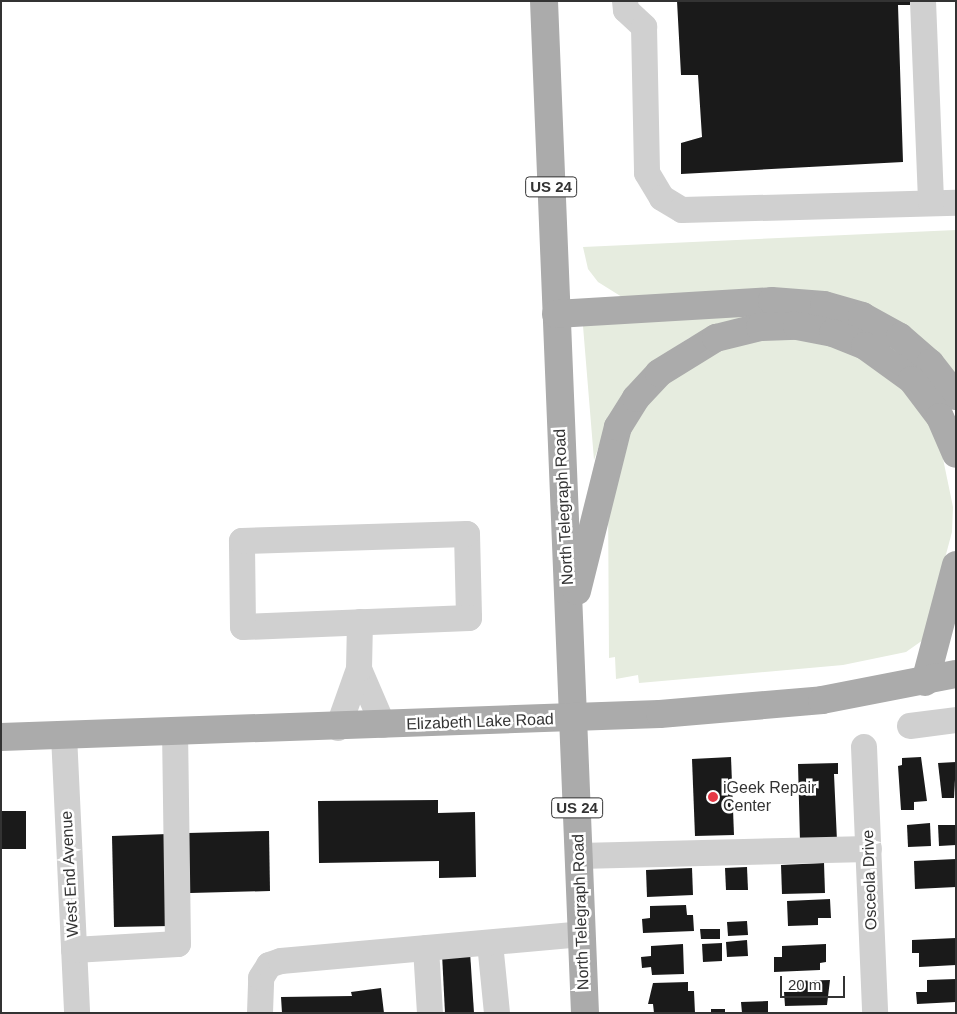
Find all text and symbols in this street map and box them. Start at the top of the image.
road number: US 24 [525,174,577,200]
street label: North Telegraph Road [550,428,578,586]
street label: Elizabeth Lake Road [406,710,554,734]
place label: iGeek Repair Center [723,778,816,816]
marker: iGeek Repair Center [707,791,719,803]
road number: US 24 [551,796,603,820]
street label: West End Avenue [57,810,83,938]
street label: Osceola Drive [859,829,881,931]
street label: North Telegraph Road [569,833,593,991]
scale bar [782,966,847,998]
text: 20 m [788,976,821,993]

